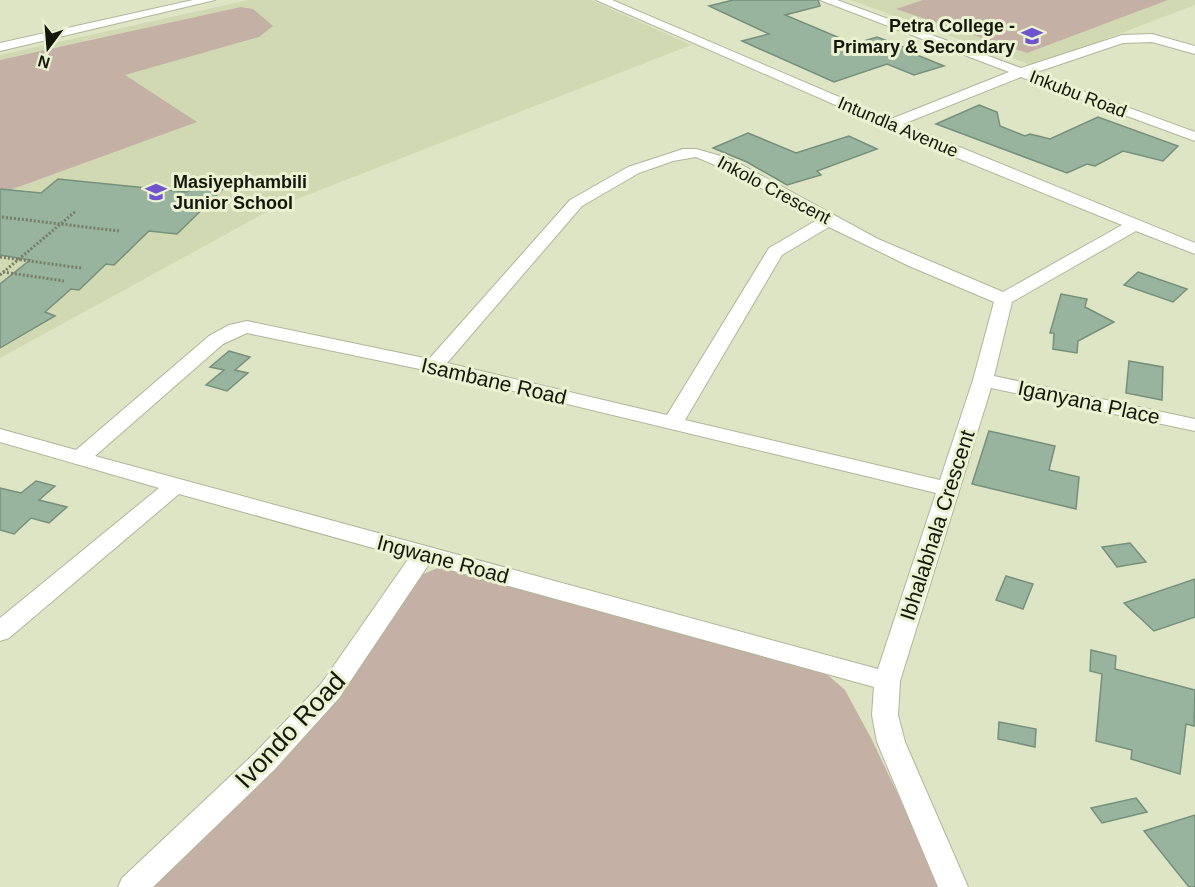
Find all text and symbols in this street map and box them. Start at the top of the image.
place label: Petra College - Primary & Secondary [833,16,1015,57]
north arrow [18,18,78,78]
school or university icon: Petra College - Primary & Secondary [1020,24,1044,48]
text: N [36,52,52,72]
street label: Inkubu Road [1027,66,1129,122]
street label: Intundla Avenue [835,93,961,161]
street label: Inkolo Crescent [714,152,834,228]
place label: Masiyephambili Junior School [173,172,307,213]
school or university icon: Masiyephambili Junior School [144,180,168,204]
street label: Isambane Road [419,353,569,409]
street label: Iganyana Place [1016,376,1162,428]
street label: Ibhalabhala Crescent [895,427,979,623]
street label: Ingwane Road [375,530,511,588]
street label: Ivondo Road [229,666,351,794]

